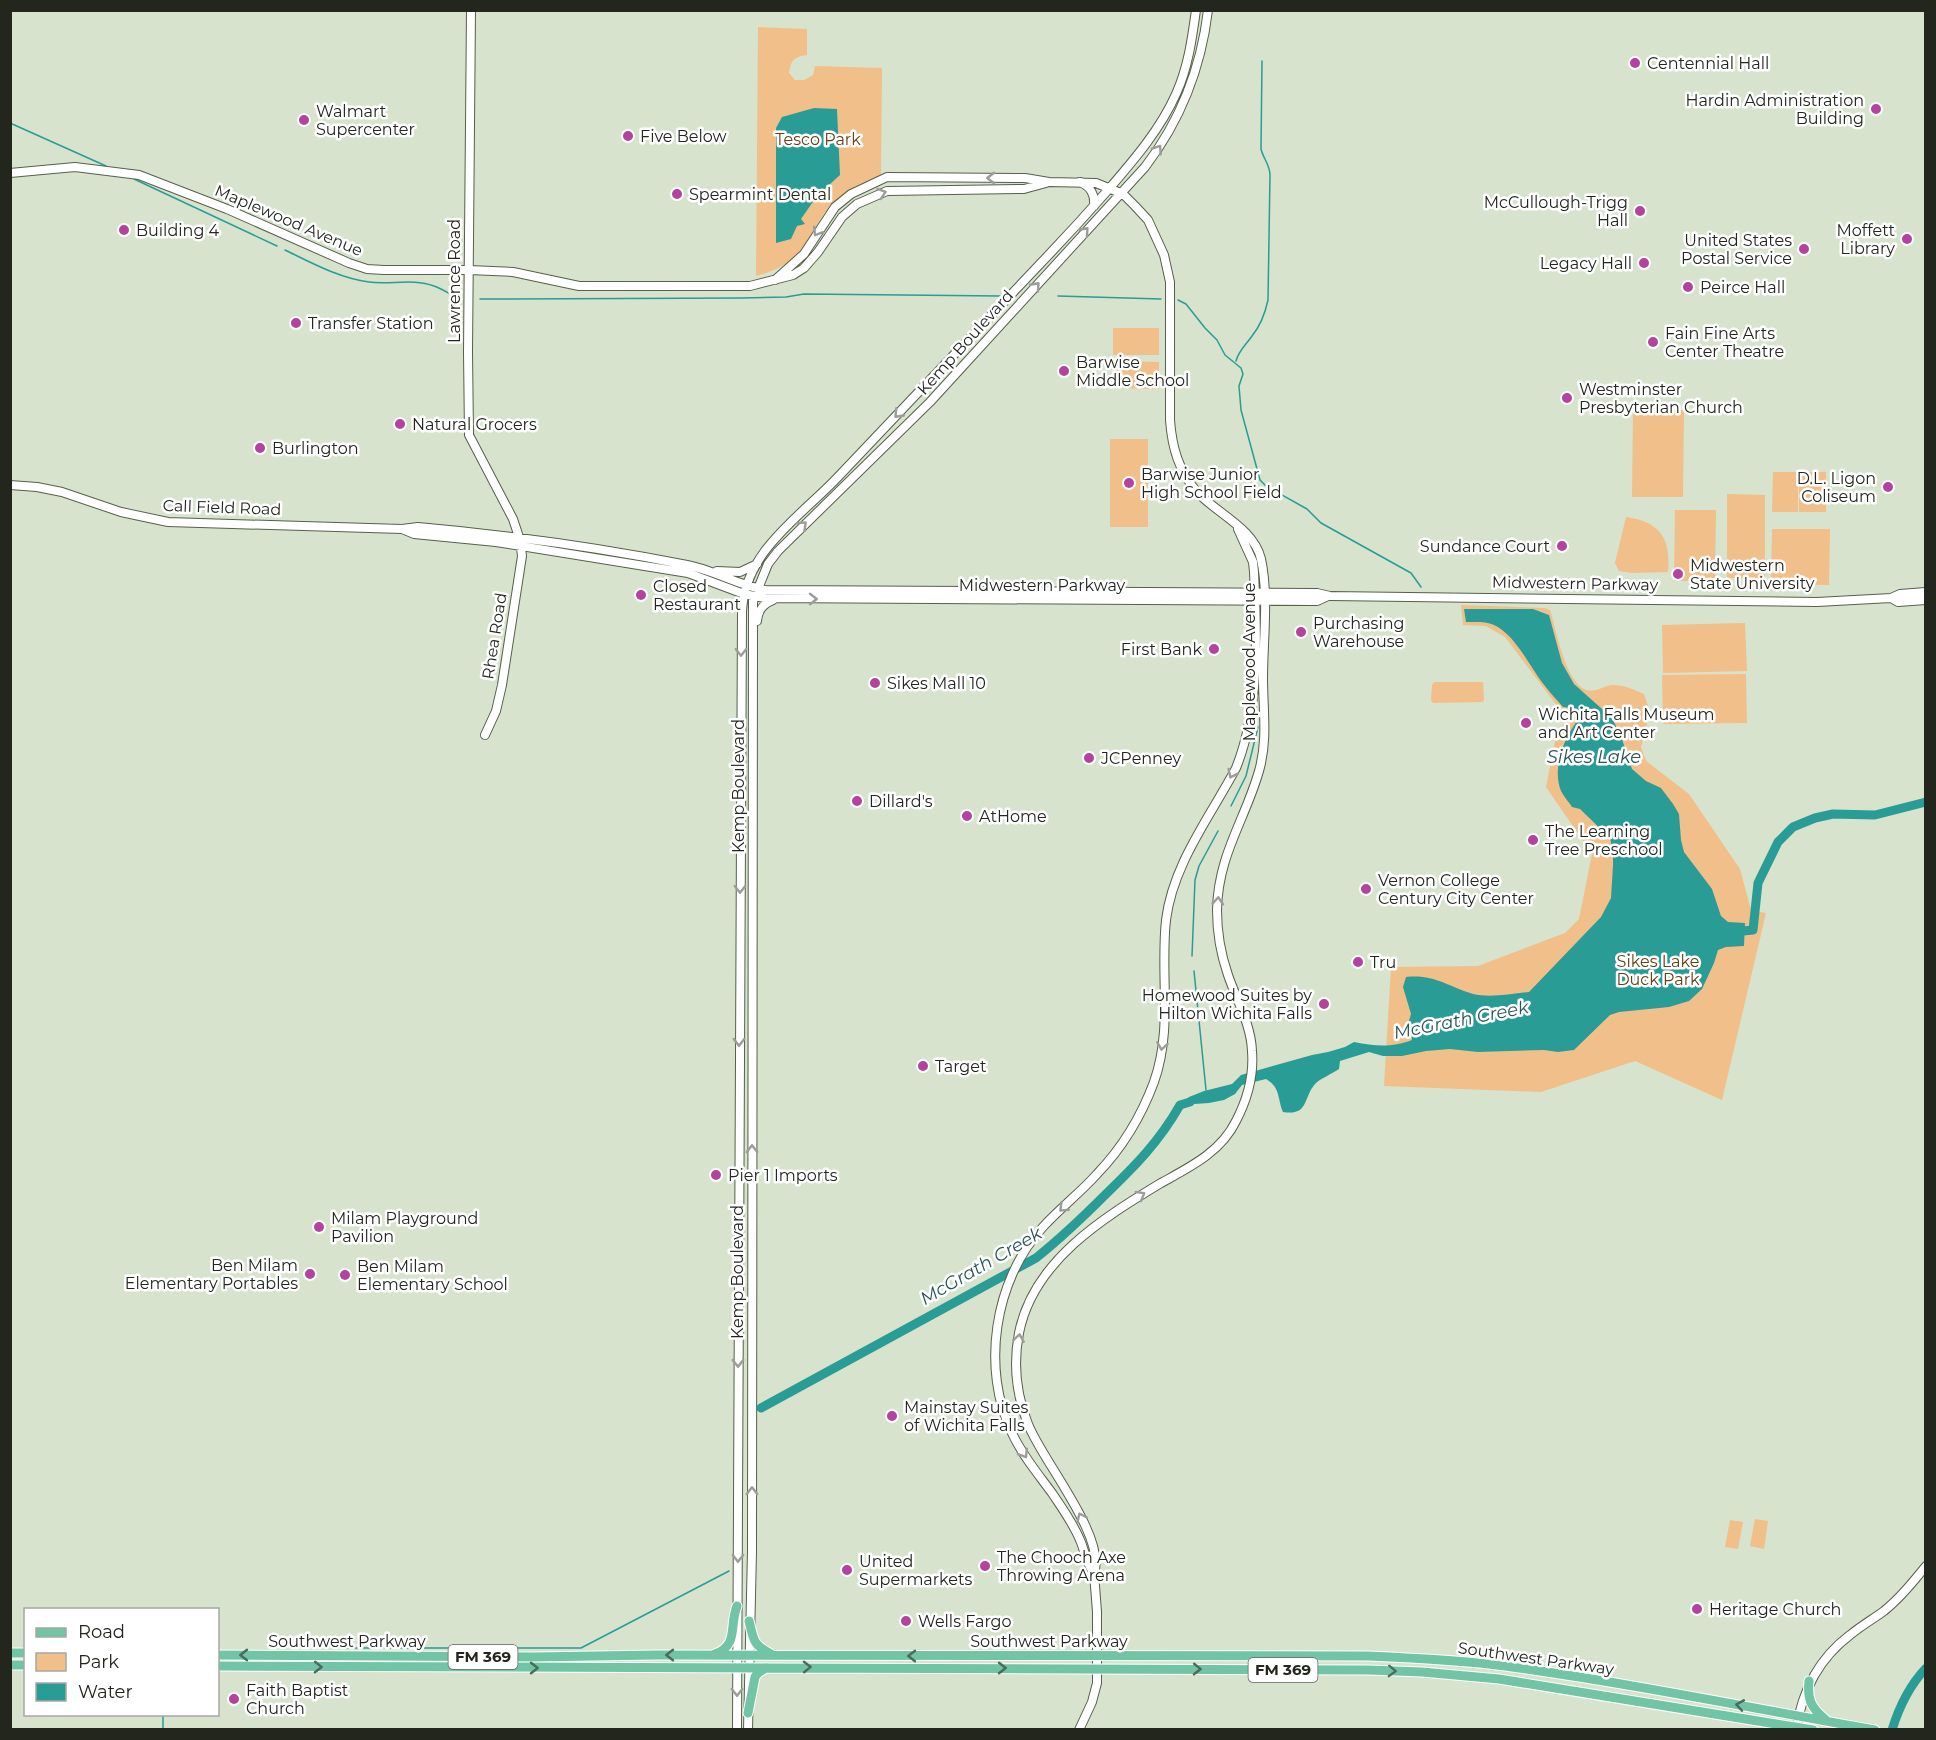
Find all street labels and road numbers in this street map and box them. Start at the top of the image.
street label: Maplewood Avenue [212,181,366,260]
street label: Lawrence Road [445,219,464,343]
street label: Kemp Boulevard [913,286,1017,399]
street label: Call Field Road [162,496,282,519]
street label: Midwestern Parkway [1492,573,1659,594]
street label: Midwestern Parkway [959,576,1126,595]
street label: Maplewood Avenue [1240,583,1259,741]
street label: Rhea Road [478,591,511,681]
street label: Kemp Boulevard [729,719,748,853]
street label: Kemp Boulevard [728,1205,747,1339]
street label: Southwest Parkway [268,1632,426,1651]
street label: Southwest Parkway [970,1632,1128,1651]
street label: Southwest Parkway [1457,1638,1616,1679]
road number: FM 369 [448,1645,518,1669]
road number: FM 369 [1248,1658,1318,1682]

